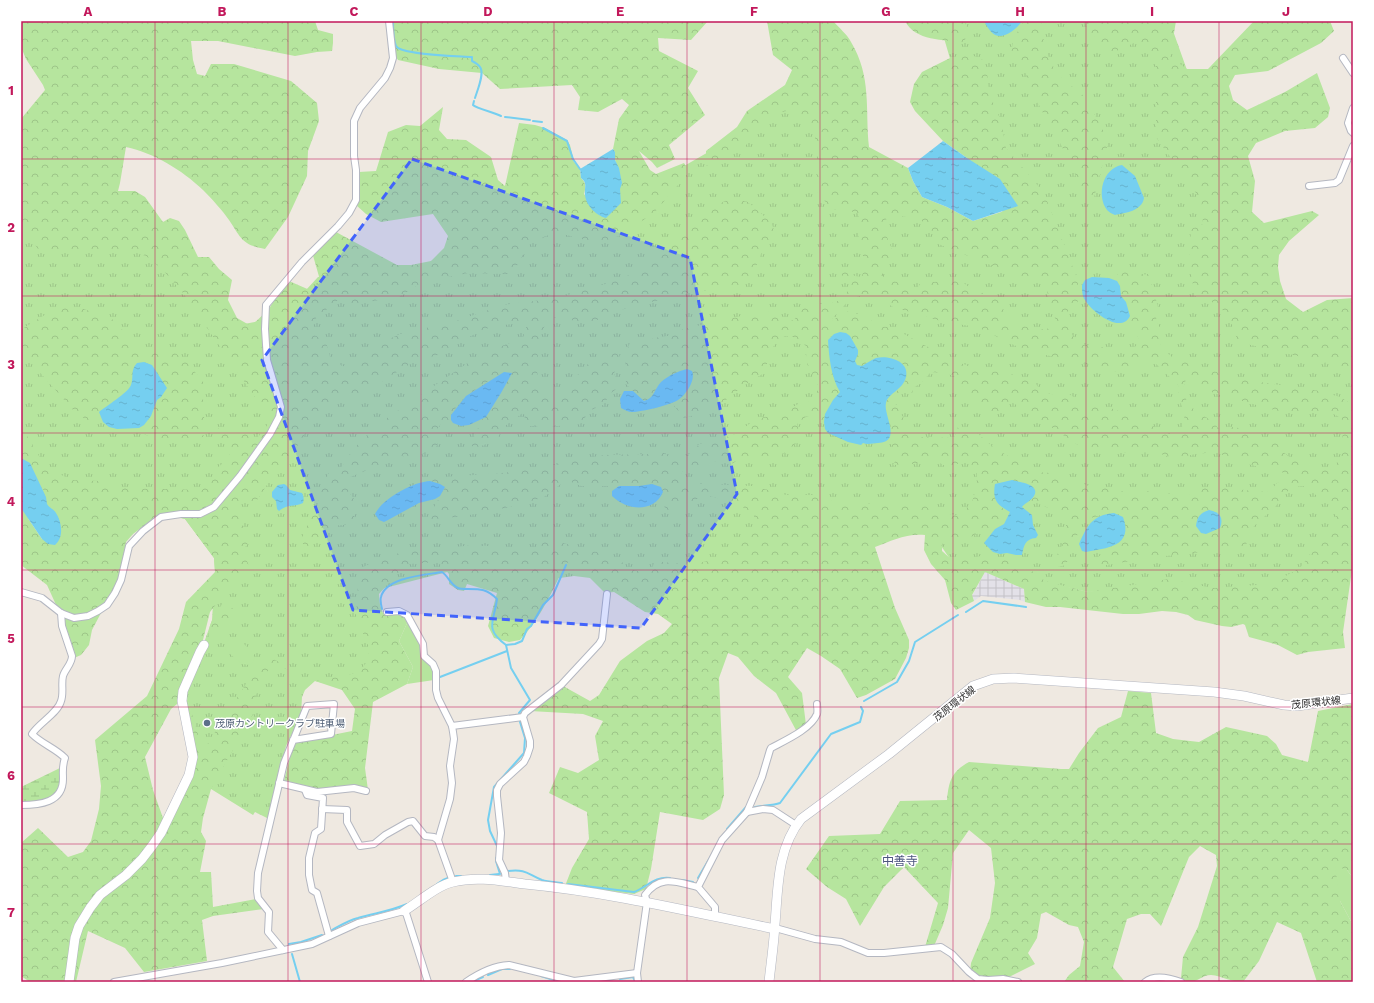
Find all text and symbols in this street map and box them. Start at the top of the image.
text: A [84,4,93,19]
text: B [218,4,227,19]
text: C [350,4,359,19]
text: D [483,4,493,19]
text: E [616,4,624,19]
text: F [750,4,758,19]
text: G [881,4,891,19]
text: H [1015,4,1025,19]
text: I [1150,4,1154,19]
text: J [1282,4,1290,19]
text: 1 [8,83,14,98]
text: 2 [7,220,15,235]
text: 3 [7,357,15,372]
text: 4 [7,494,16,509]
text: 5 [7,631,15,646]
street label: 茂原環状線 [931,684,977,723]
street label: 茂原環状線 [1291,694,1341,711]
marker: 茂原カントリークラブ駐車場 [202,718,212,728]
place label: 茂原カントリークラブ駐車場 [215,718,345,729]
text: 6 [7,768,15,783]
district label: 中善寺 [882,854,918,868]
text: 7 [7,905,15,920]

